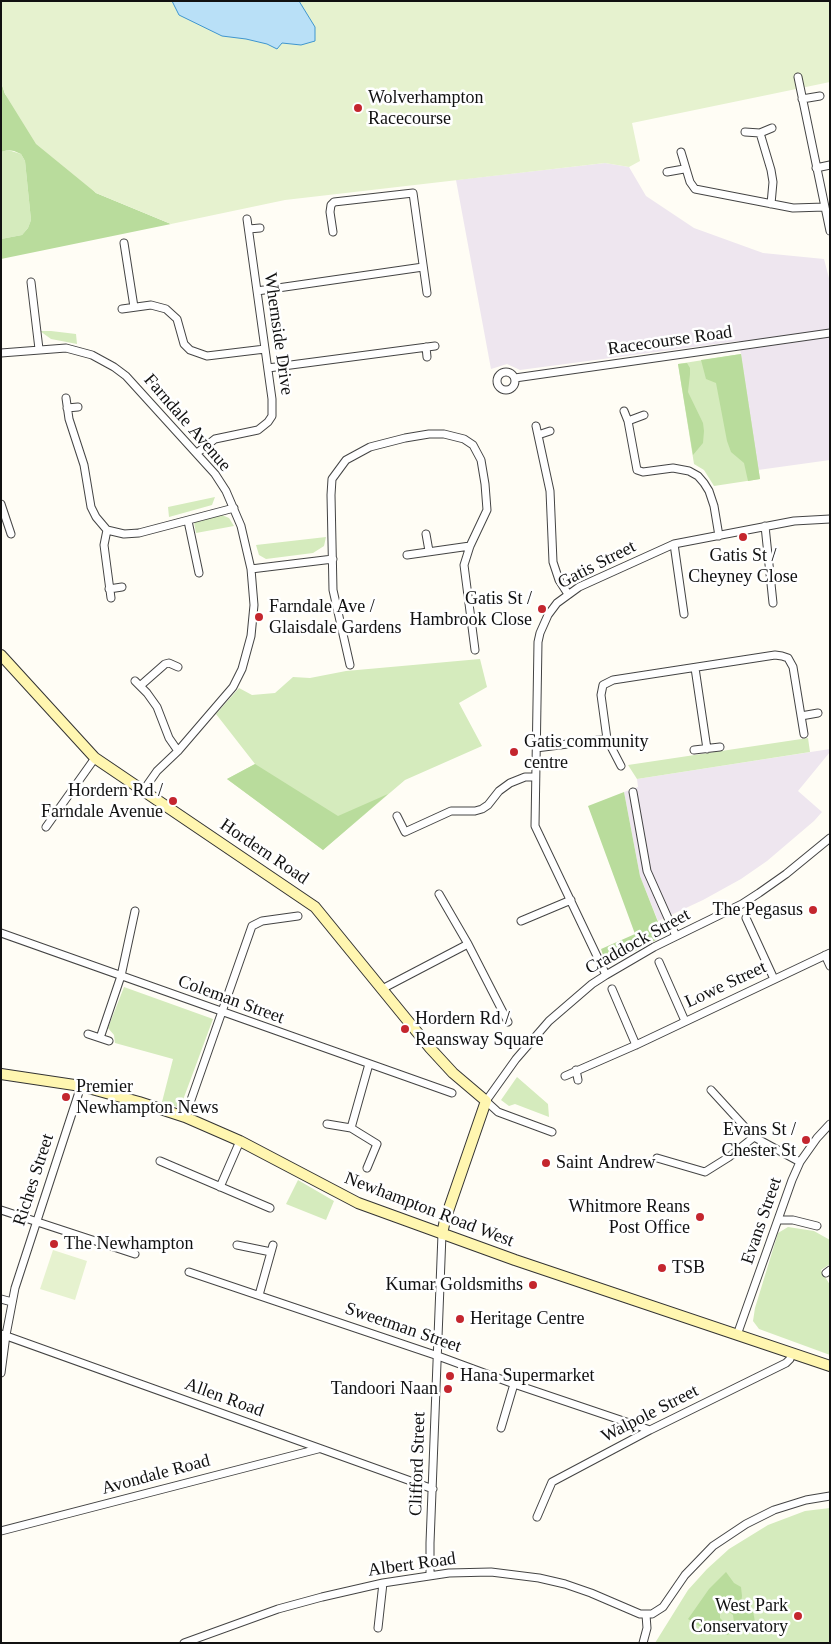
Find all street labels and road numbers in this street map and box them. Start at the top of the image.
street label: Whernside Drive [259,271,297,397]
street label: Racecourse Road [606,322,734,360]
street label: Farndale Avenue [139,370,235,476]
street label: Gatis Street [554,536,640,594]
street label: Hordern Road [215,814,313,890]
street label: Craddock Street [582,904,694,980]
street label: Lowe Street [682,957,770,1013]
street label: Coleman Street [175,971,287,1029]
street label: Riches Street [9,1131,59,1229]
street label: Newhampton Road West [341,1168,517,1252]
street label: Evans Street [737,1175,787,1267]
street label: Sweetman Street [342,1298,464,1358]
street label: Allen Road [182,1374,266,1422]
street label: Walpole Street [598,1380,702,1448]
street label: Clifford Street [405,1412,431,1516]
street label: Avondale Road [100,1450,212,1500]
street label: Albert Road [367,1548,457,1582]

